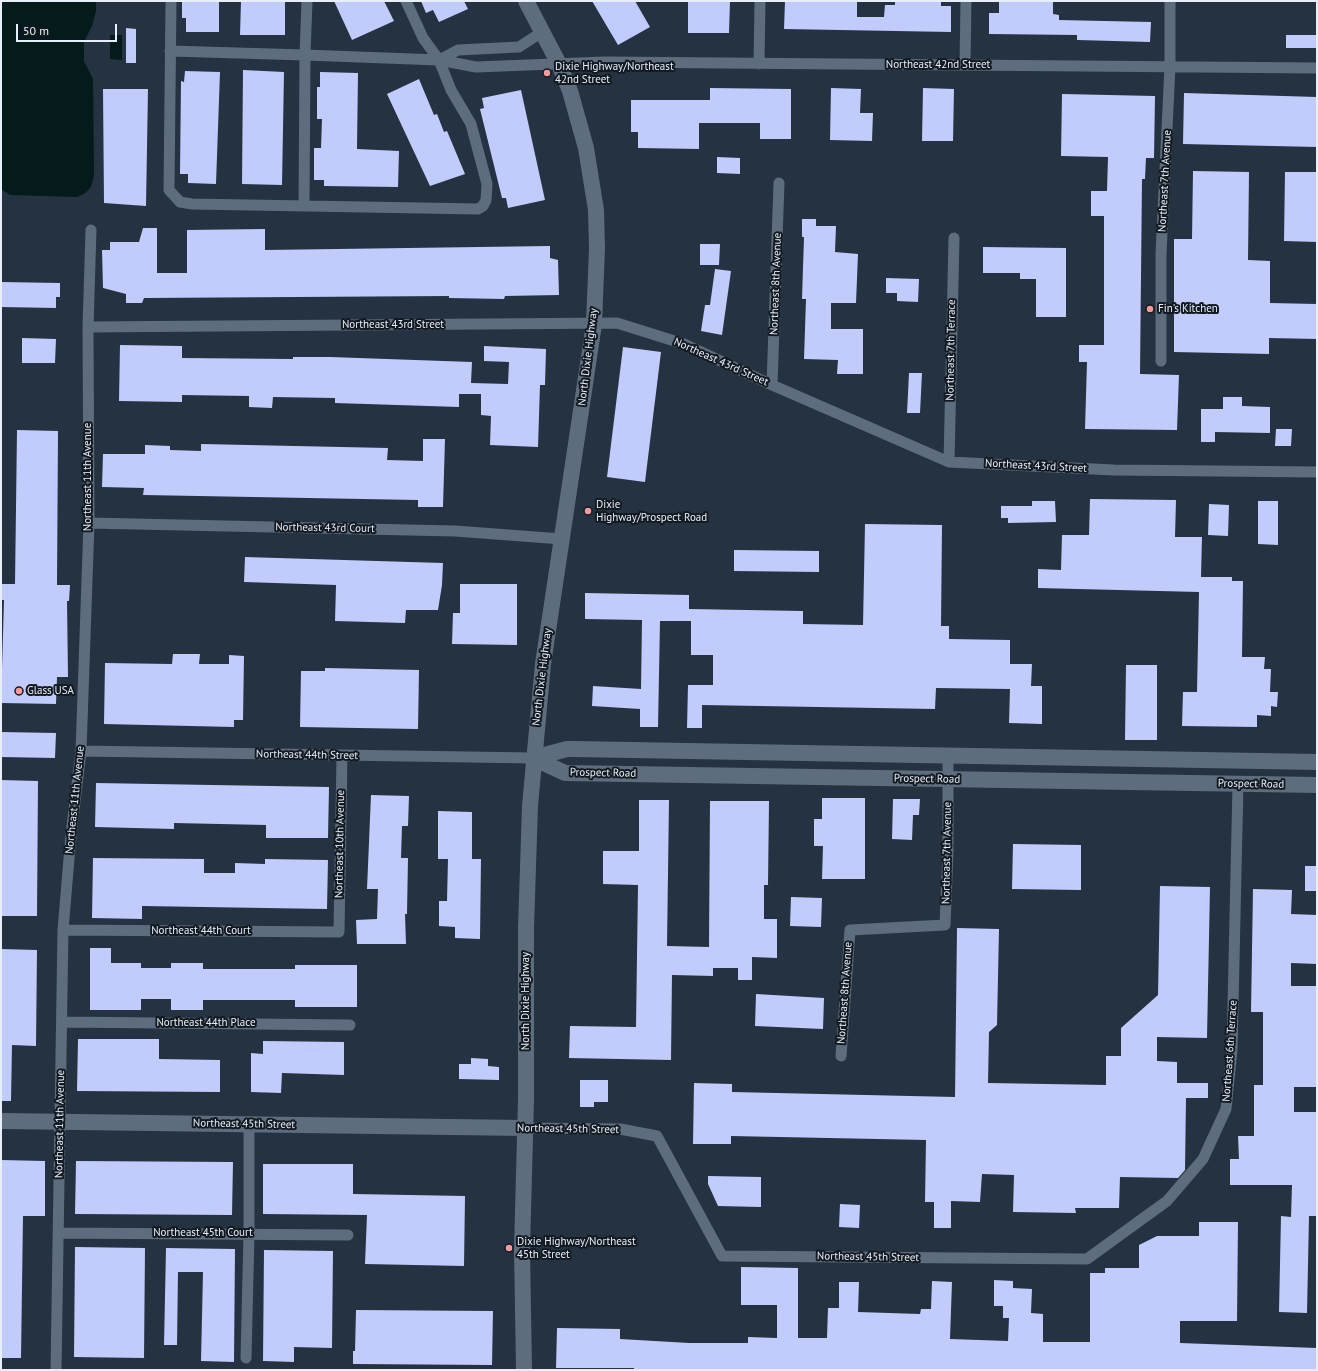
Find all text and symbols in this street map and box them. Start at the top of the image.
scale bar [18,16,119,42]
text: 50 m [23,23,49,38]
street label: Northeast 42nd Street [886,58,990,72]
place label: Dixie Highway/Northeast 42nd Street [555,60,674,86]
marker: Dixie Highway/Northeast 42nd Street [542,68,552,78]
street label: Northeast 7th Avenue [1156,130,1174,232]
street label: Northeast 8th Avenue [768,233,784,335]
street label: Northeast 7th Terrace [944,299,958,401]
place label: Fin's Kitchen [1158,302,1218,316]
marker: Fin's Kitchen [1145,304,1155,314]
street label: North Dixie Highway [575,307,601,407]
street label: Northeast 43rd Street [342,318,444,332]
street label: Northeast 43rd Street [672,335,770,389]
street label: Northeast 11th Avenue [81,423,95,531]
street label: Northeast 43rd Street [985,457,1087,475]
place label: Dixie Highway/Prospect Road [596,498,707,524]
marker: Dixie Highway/Prospect Road [583,506,593,516]
street label: Northeast 43rd Court [275,521,375,535]
street label: North Dixie Highway [529,627,555,727]
place label: Glass USA [27,684,74,698]
marker: Glass USA [14,686,24,696]
street label: Northeast 11th Avenue [63,745,87,855]
street label: Northeast 44th Street [256,748,358,762]
street label: Prospect Road [570,766,636,780]
street label: Prospect Road [894,772,960,786]
street label: Prospect Road [1218,777,1284,791]
street label: Northeast 10th Avenue [332,790,348,898]
street label: Northeast 7th Avenue [940,802,954,904]
street label: Northeast 44th Court [151,924,251,938]
street label: Northeast 8th Avenue [835,941,855,1045]
street label: North Dixie Highway [519,952,533,1050]
street label: Northeast 6th Terrace [1220,1000,1240,1102]
street label: Northeast 44th Place [156,1016,256,1030]
street label: Northeast 11th Avenue [52,1070,68,1178]
street label: Northeast 45th Street [193,1117,295,1131]
street label: Northeast 45th Street [517,1122,619,1136]
street label: Northeast 45th Court [153,1226,253,1240]
place label: Dixie Highway/Northeast 45th Street [517,1235,636,1261]
marker: Dixie Highway/Northeast 45th Street [504,1243,514,1253]
street label: Northeast 45th Street [817,1250,919,1264]

